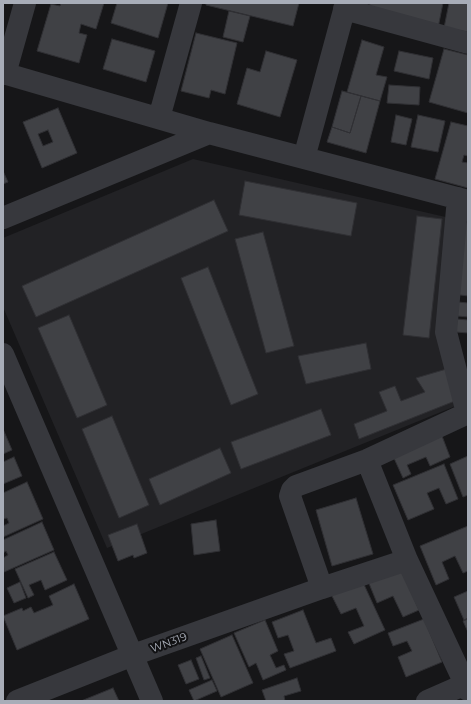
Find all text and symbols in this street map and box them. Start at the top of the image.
street label: WN319 [149,630,189,656]

